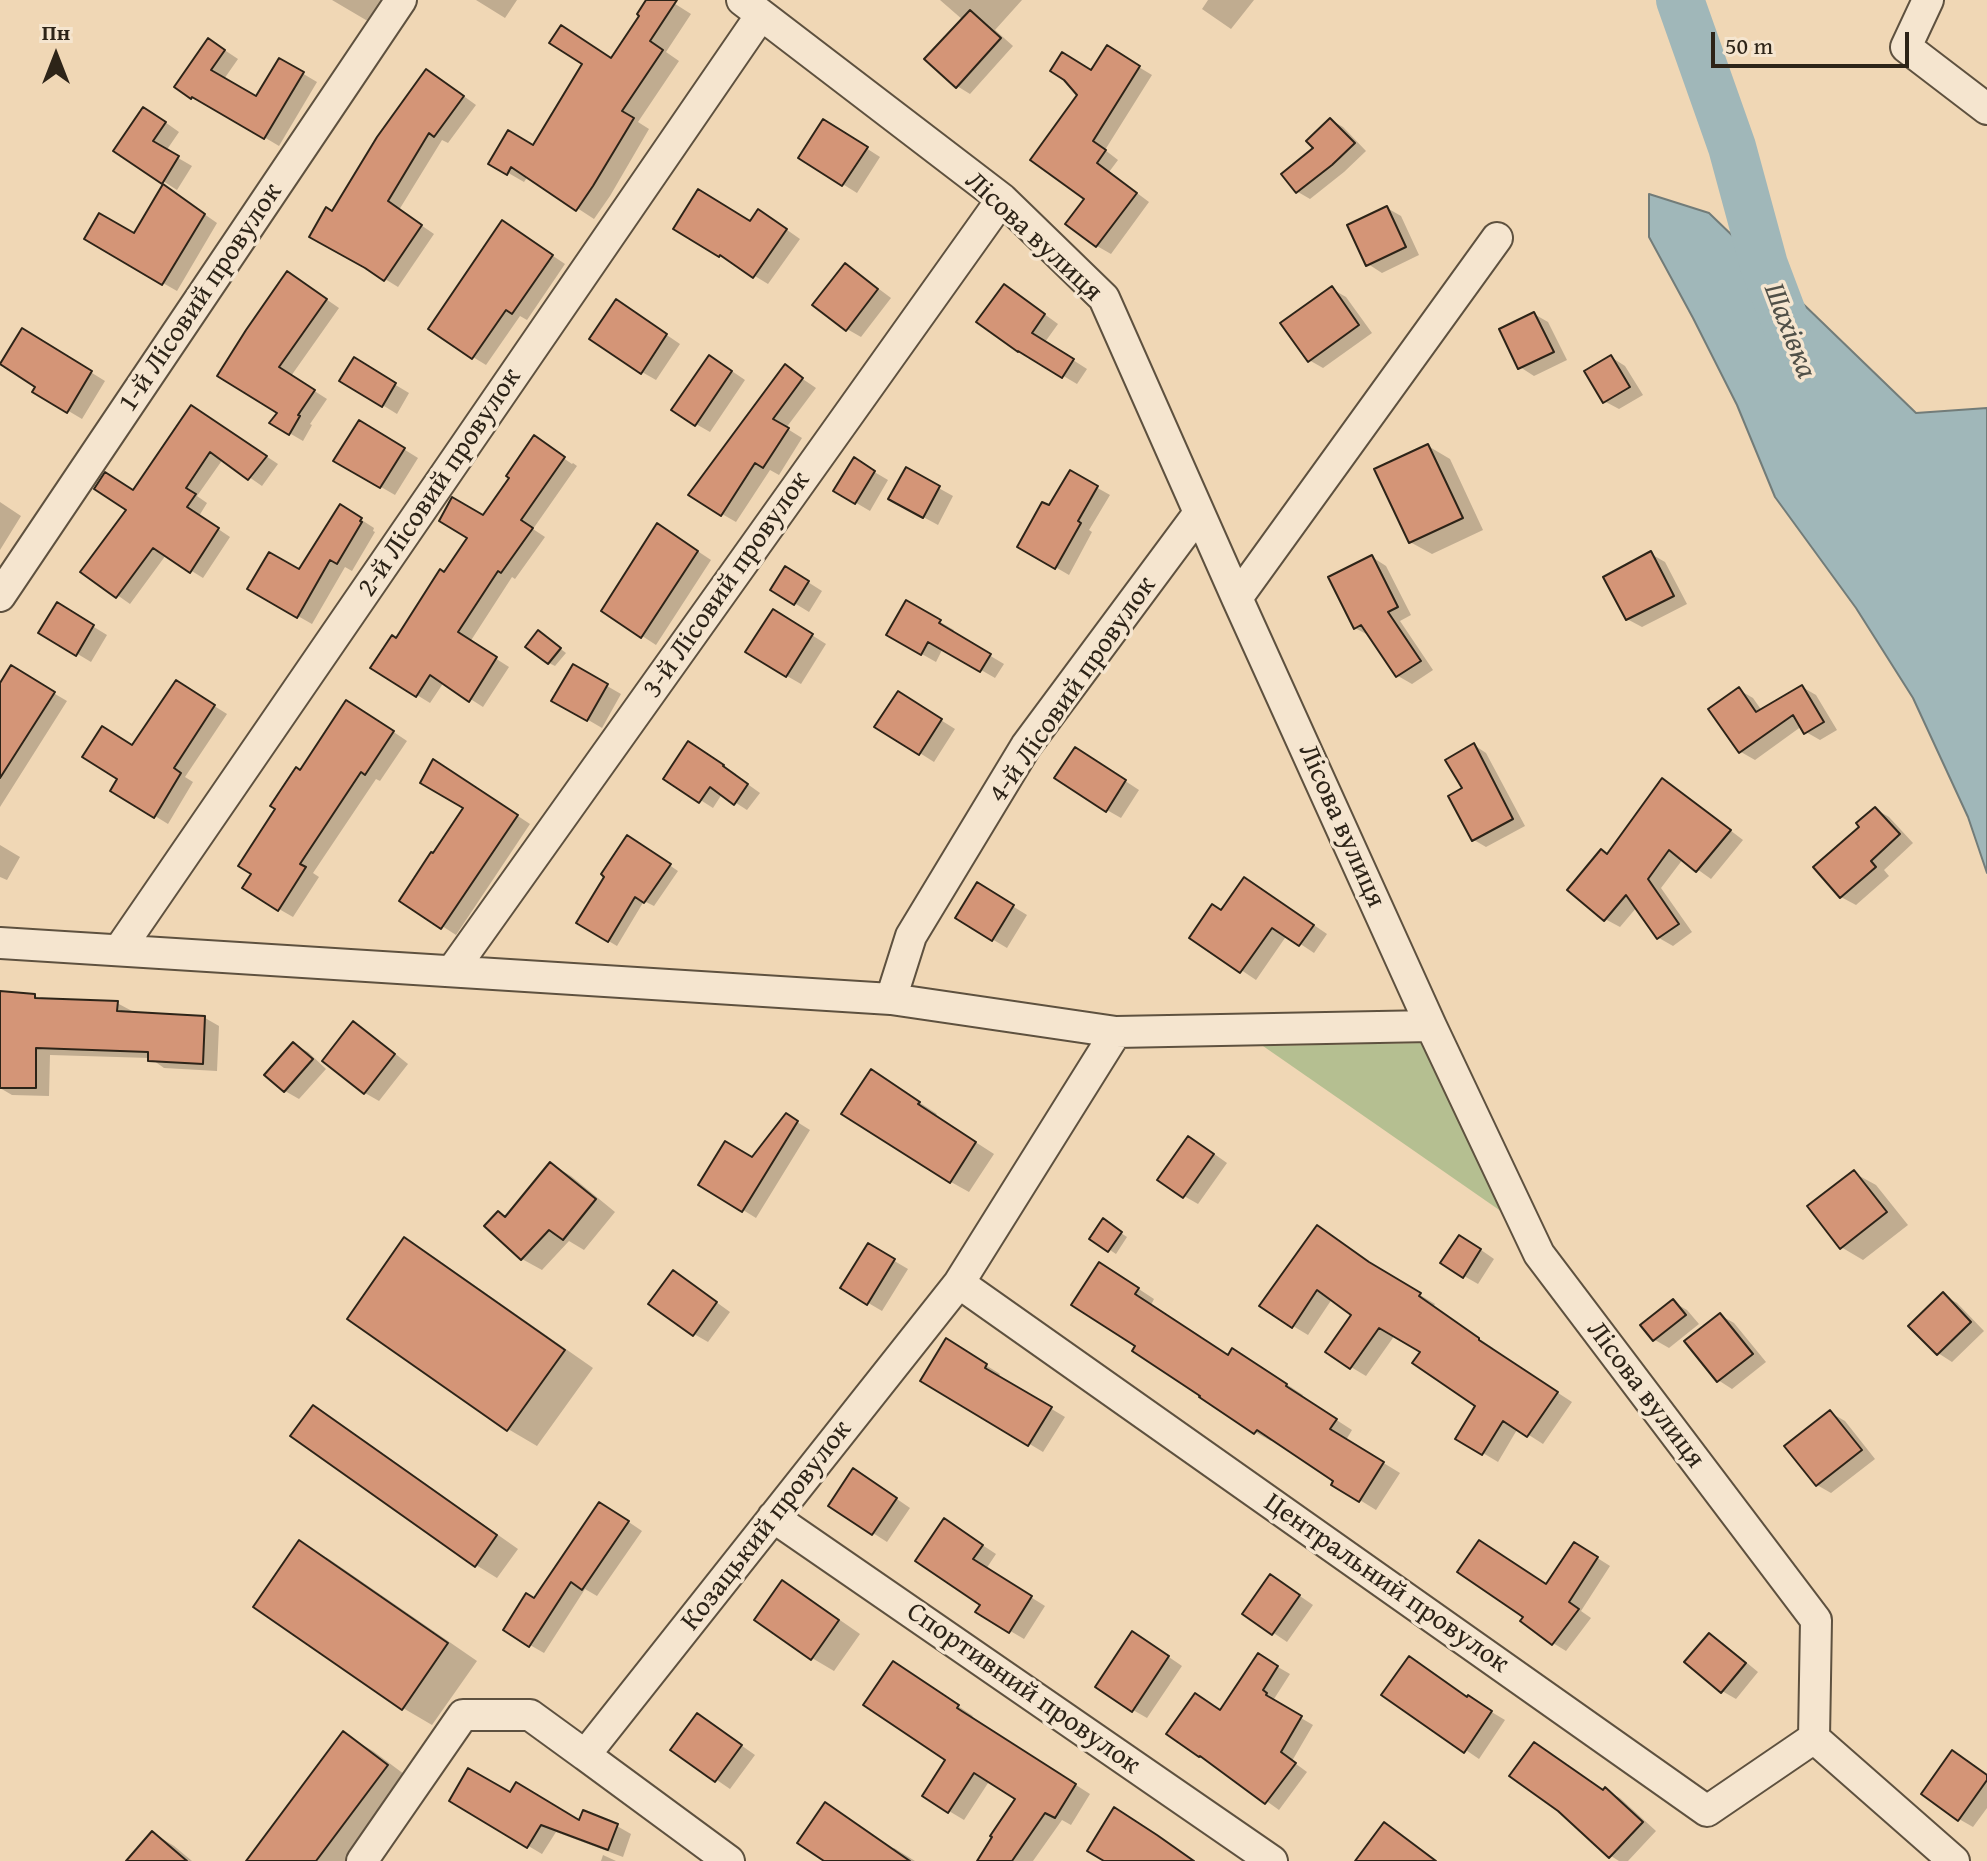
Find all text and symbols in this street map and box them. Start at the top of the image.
north arrow [16,16,96,96]
text: Пн [42,16,70,48]
scale bar [1715,16,1913,66]
text: 50 m [1725,28,1773,63]
street label: Лісова вулиця [957,165,1109,309]
street label: 1-й Лісовий провулок [112,177,290,419]
water label: Шахівка [1754,278,1824,384]
street label: 2-й Лісовий провулок [351,362,529,604]
street label: 3-й Лісовий провулок [636,465,818,705]
street label: 4-й Лісовий провулок [982,570,1164,810]
street label: Лісова вулиця [1290,739,1392,913]
street label: Лісова вулиця [1579,1315,1711,1475]
street label: Козацький провулок [674,1414,860,1638]
street label: Центральний провулок [1257,1487,1515,1681]
street label: Спортивний провулок [900,1596,1146,1782]

